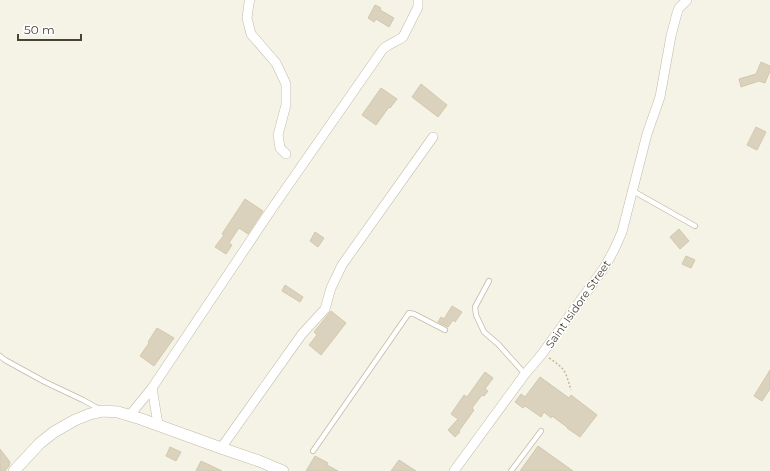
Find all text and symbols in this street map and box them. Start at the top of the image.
scale bar [18,16,81,42]
text: 50 m [24,22,55,37]
street label: Saint Isidore Street [542,257,614,351]

